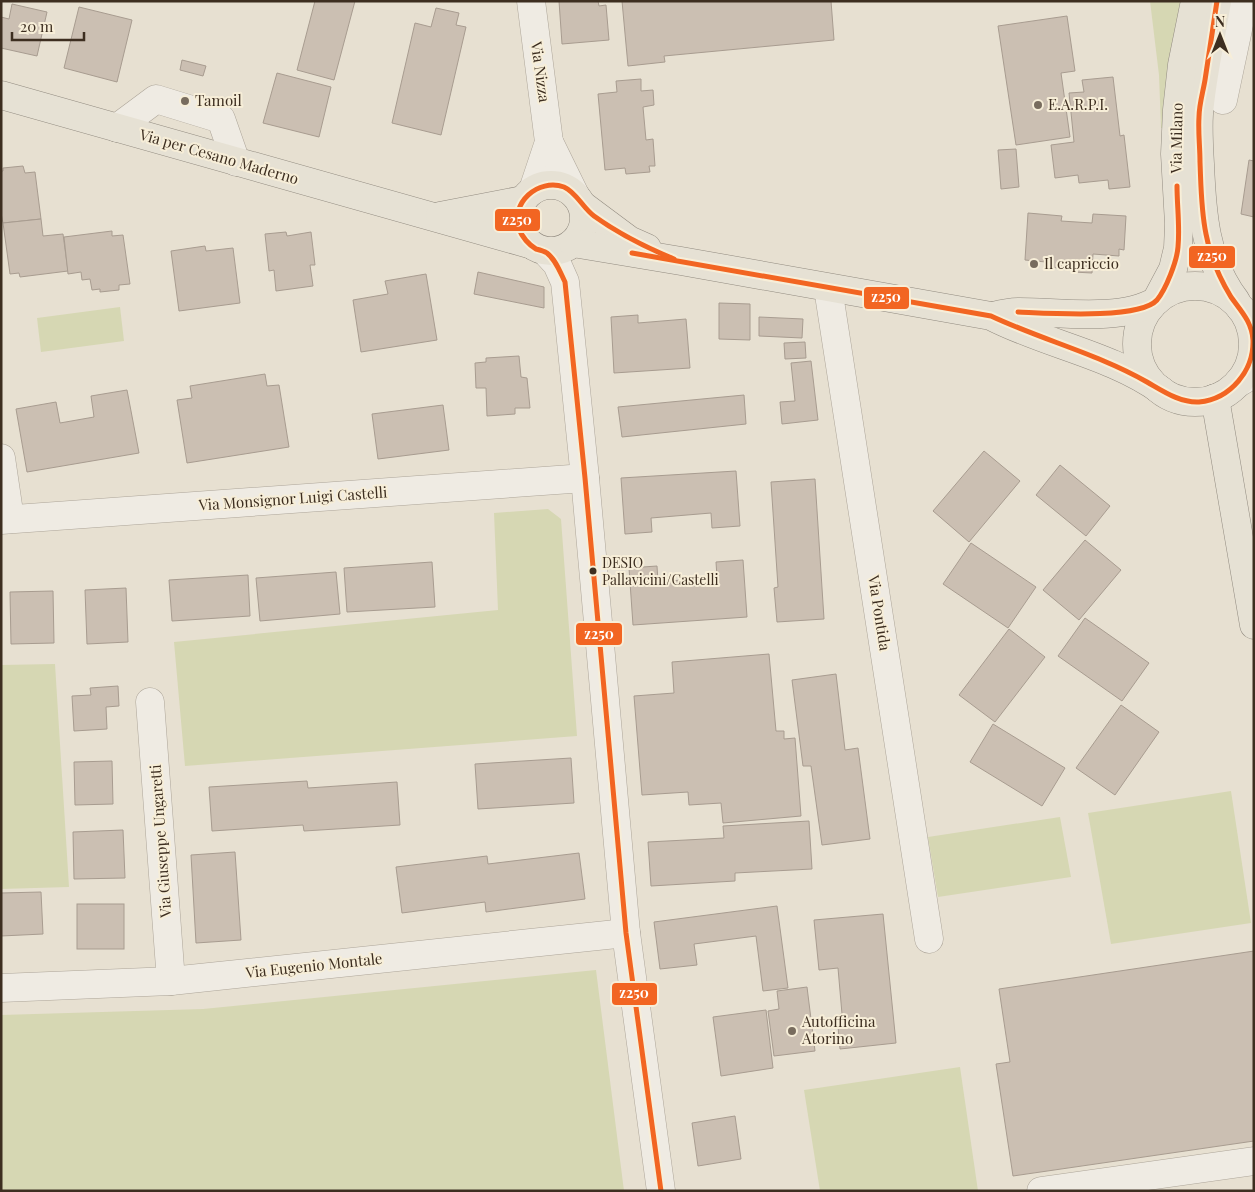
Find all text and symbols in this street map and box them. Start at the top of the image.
scale bar [12,10,85,42]
north arrow [1195,10,1245,60]
text: N [1215,12,1225,31]
text: 20 m [20,16,54,36]
street label: Via Nizza [527,39,555,104]
place label: Tamoil [195,90,242,110]
place label: E.A.R.P.I. [1048,94,1108,114]
marker: Tamoil [179,95,191,107]
marker: E.A.R.P.I. [1032,99,1044,111]
street label: Via Milano [1165,102,1187,175]
street label: Via per Cesano Maderno [137,123,301,188]
line badge: z250 [494,208,541,232]
text: z250 [502,210,532,229]
line badge: z250 [1188,245,1236,269]
text: z250 [1197,246,1227,265]
place label: Il capriccio [1044,253,1119,273]
marker: Il capriccio [1028,258,1040,270]
line badge: z250 [863,286,910,310]
text: z250 [871,287,901,306]
street label: Via Monsignor Luigi Castelli [197,481,389,515]
place label: DESIO Pallavicini/Castelli [602,553,719,589]
marker: DESIO Pallavicini/Castelli [588,566,598,576]
street label: Via Pontida [864,573,896,653]
line badge: z250 [575,622,623,646]
text: z250 [584,624,614,643]
street label: Via Giuseppe Ungaretti [145,763,175,919]
street label: Via Eugenio Montale [244,948,383,982]
line badge: z250 [611,982,658,1006]
text: z250 [619,983,649,1002]
place label: Autofficina Atorino [801,1011,876,1048]
marker: Autofficina Atorino [786,1025,798,1037]

